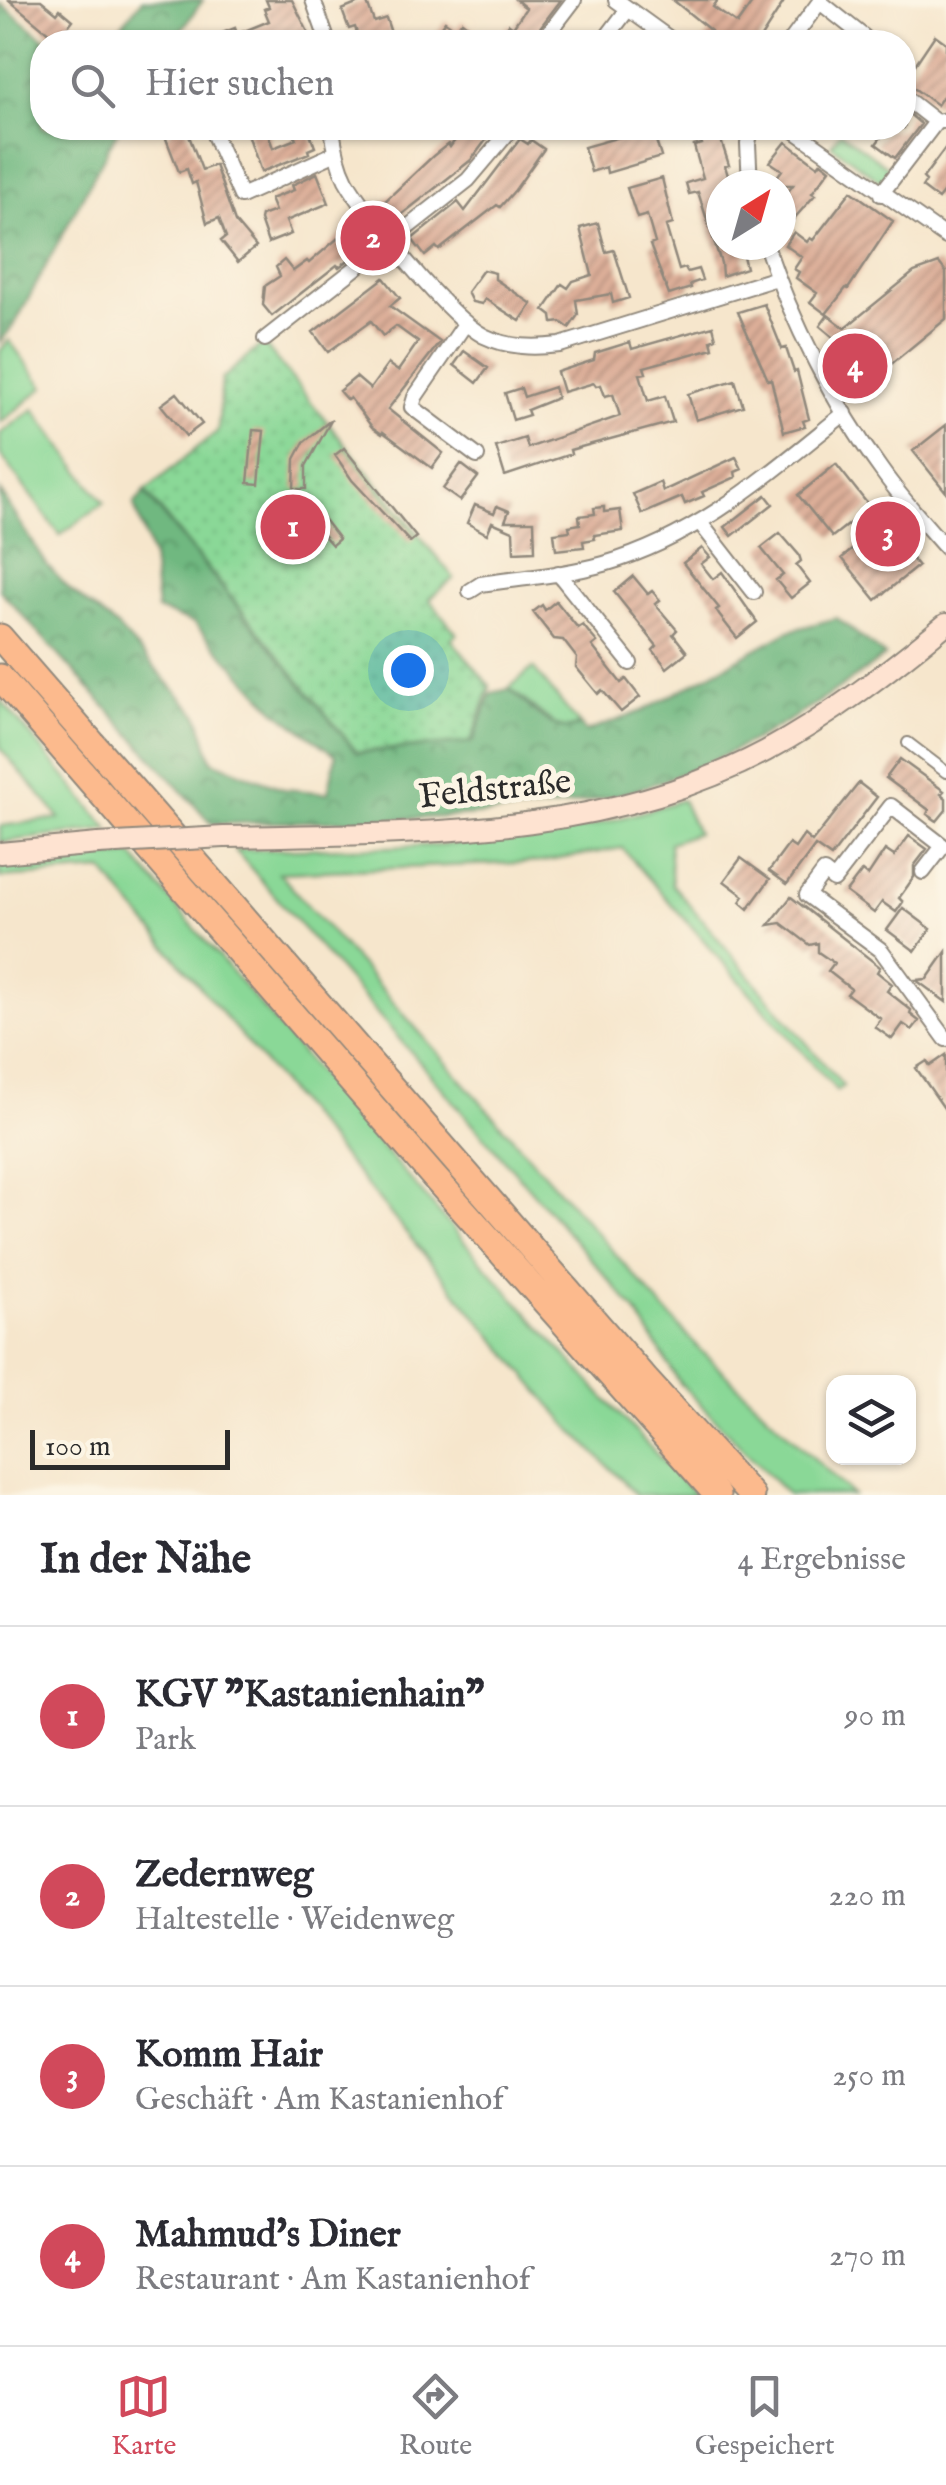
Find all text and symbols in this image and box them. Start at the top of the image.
search box [30,30,916,140]
icon: search [65,58,120,113]
text: Hier suchen [145,61,335,109]
north arrow [706,170,796,260]
pin: 2 [340,200,406,276]
pin: 4 [822,328,888,404]
pin: 1 [260,490,326,564]
pin: 3 [856,496,920,572]
your location [383,645,434,696]
street label: Feldstraße [417,760,573,820]
map controls [826,1375,916,1465]
button: layers [826,1375,916,1465]
scale bar [30,1425,230,1470]
text: 100 m [45,1430,111,1465]
text: In der Nähe [40,1534,251,1587]
text: 4 Ergebnisse [738,1540,906,1581]
text: KGV "Kastanienhain" [135,1672,484,1720]
text: 1 [67,1696,78,1737]
text: 90 m [845,1696,906,1737]
text: Park [135,1720,196,1761]
text: Zedernweg [135,1852,313,1900]
text: 2 [65,1876,80,1917]
text: 220 m [829,1876,906,1917]
text: Haltestelle · Weidenweg [135,1900,454,1941]
text: Komm Hair [135,2032,323,2080]
text: 3 [67,2056,78,2097]
text: 250 m [832,2056,906,2097]
text: Geschäft · Am Kastanienhof [135,2080,504,2121]
text: Mahmud's Diner [135,2212,401,2260]
text: 4 [65,2236,80,2277]
text: 270 m [829,2236,906,2277]
text: Restaurant · Am Kastanienhof [135,2260,530,2301]
tab: Karte [111,2369,176,2464]
tab: Route [399,2369,472,2464]
tab: Gespeichert [695,2369,835,2464]

